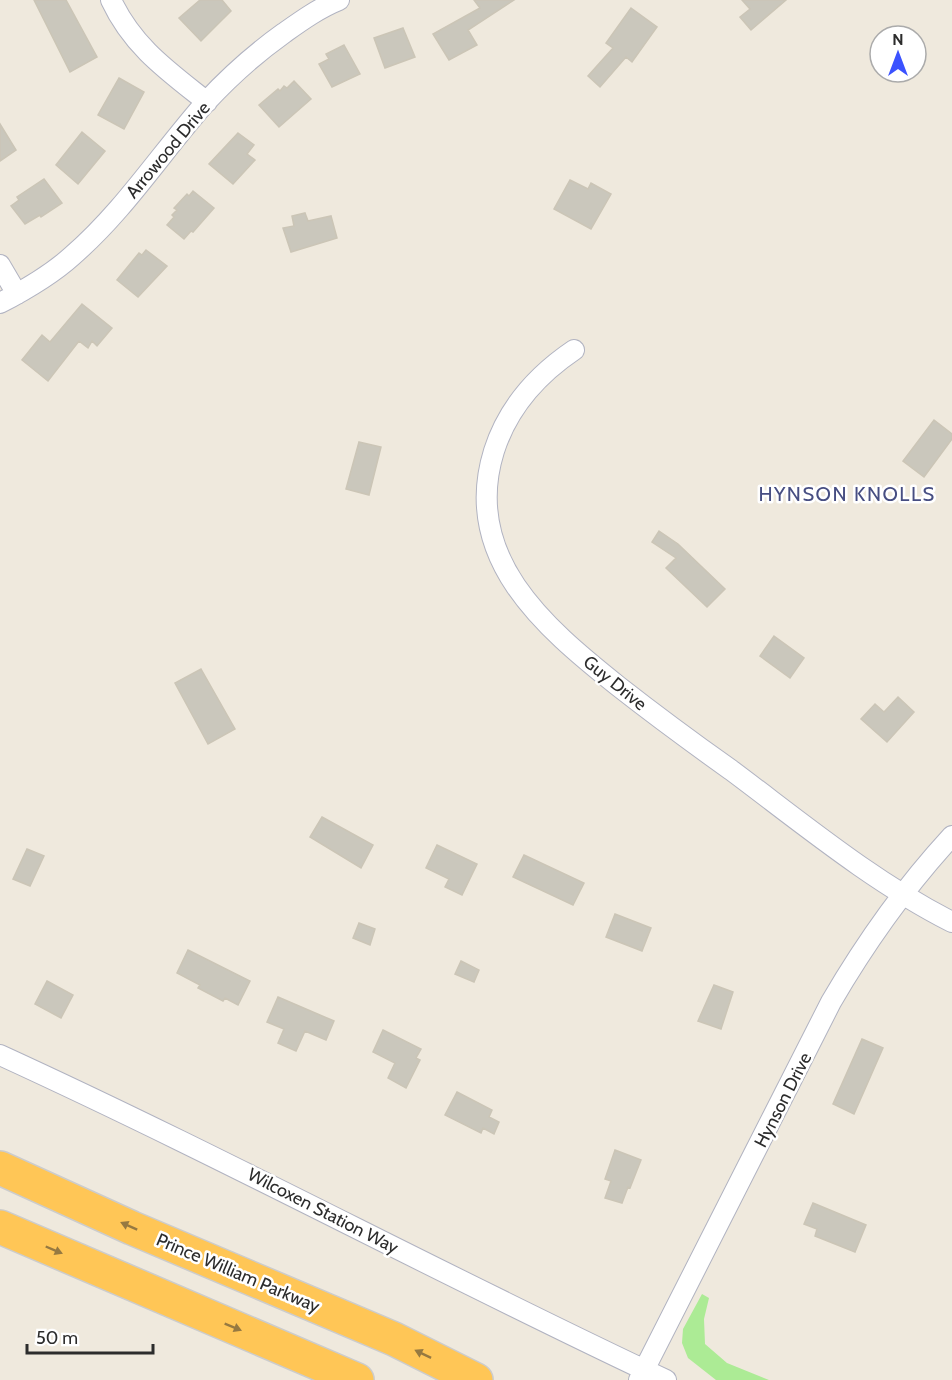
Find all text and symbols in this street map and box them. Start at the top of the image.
north arrow [868,24,928,84]
text: N [892,30,904,49]
street label: Arrowood Drive [121,97,215,203]
district label: HYNSON KNOLLS [758,482,936,506]
street label: Guy Drive [579,651,651,715]
street label: Hynson Drive [750,1049,816,1151]
street label: Wilcoxen Station Way [244,1163,402,1259]
one-way arrow [120,1221,138,1231]
street label: Prince William Parkway [153,1229,323,1317]
one-way arrow [45,1245,63,1255]
scale bar [27,1317,153,1355]
one-way arrow [224,1323,242,1332]
text: 50 m [36,1327,78,1349]
one-way arrow [415,1349,432,1359]

